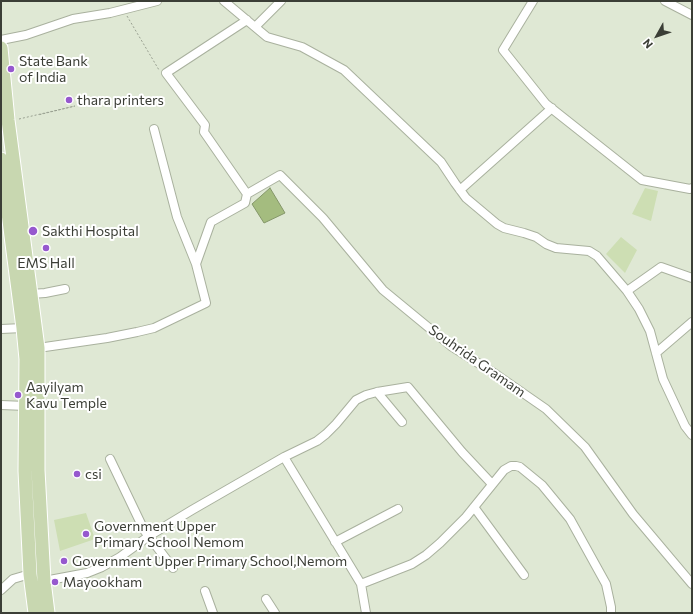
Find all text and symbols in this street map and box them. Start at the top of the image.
north arrow [637,16,677,56]
text: N [640,37,655,51]
place label: State Bank of India [19,53,88,86]
marker: State Bank of India [6,64,16,74]
place label: thara printers [77,92,164,108]
marker: thara printers [64,95,74,105]
place label: Sakthi Hospital [42,223,139,239]
marker: Sakthi Hospital [27,225,39,237]
marker: EMS Hall [41,243,51,253]
place label: EMS Hall [17,255,75,271]
street label: Souhrida Gramam [425,321,529,401]
place label: Aayilyam Kavu Temple [26,379,107,412]
marker: Aayilyam Kavu Temple [13,390,23,400]
place label: csi [85,466,102,482]
marker: csi [72,469,82,479]
place label: Government Upper Primary School Nemom [94,518,244,550]
marker: Government Upper Primary School Nemom [81,529,91,539]
place label: Government Upper Primary School,Nemom [72,553,347,569]
marker: Government Upper Primary School,Nemom [59,556,69,566]
place label: Mayookham [63,574,142,590]
marker: Mayookham [50,577,60,587]

